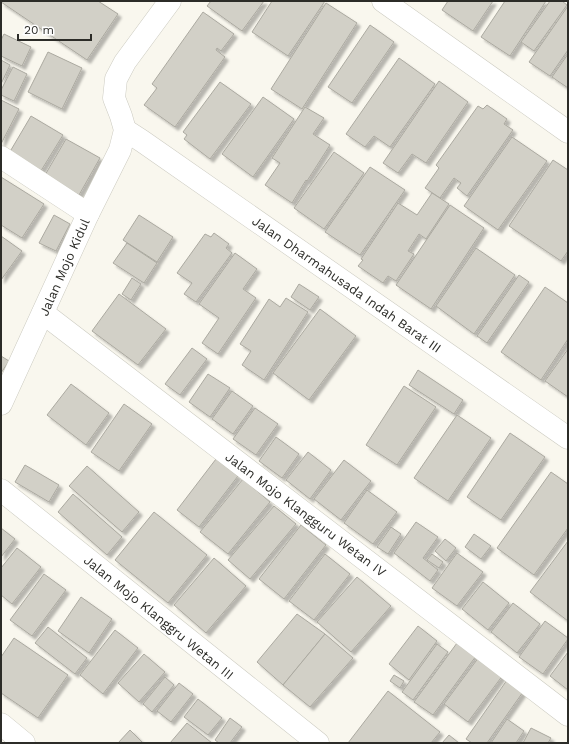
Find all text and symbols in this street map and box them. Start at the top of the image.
scale bar [18,16,91,42]
text: 20 m [24,23,54,37]
street label: Jalan Dharmahusada Indah Barat III [249,213,444,356]
street label: Jalan Mojo Kidul [36,216,93,318]
street label: Jalan Mojo Klangguru Wetan IV [223,449,389,580]
street label: Jalan Mojo Klanggru Wetan III [81,552,237,682]

